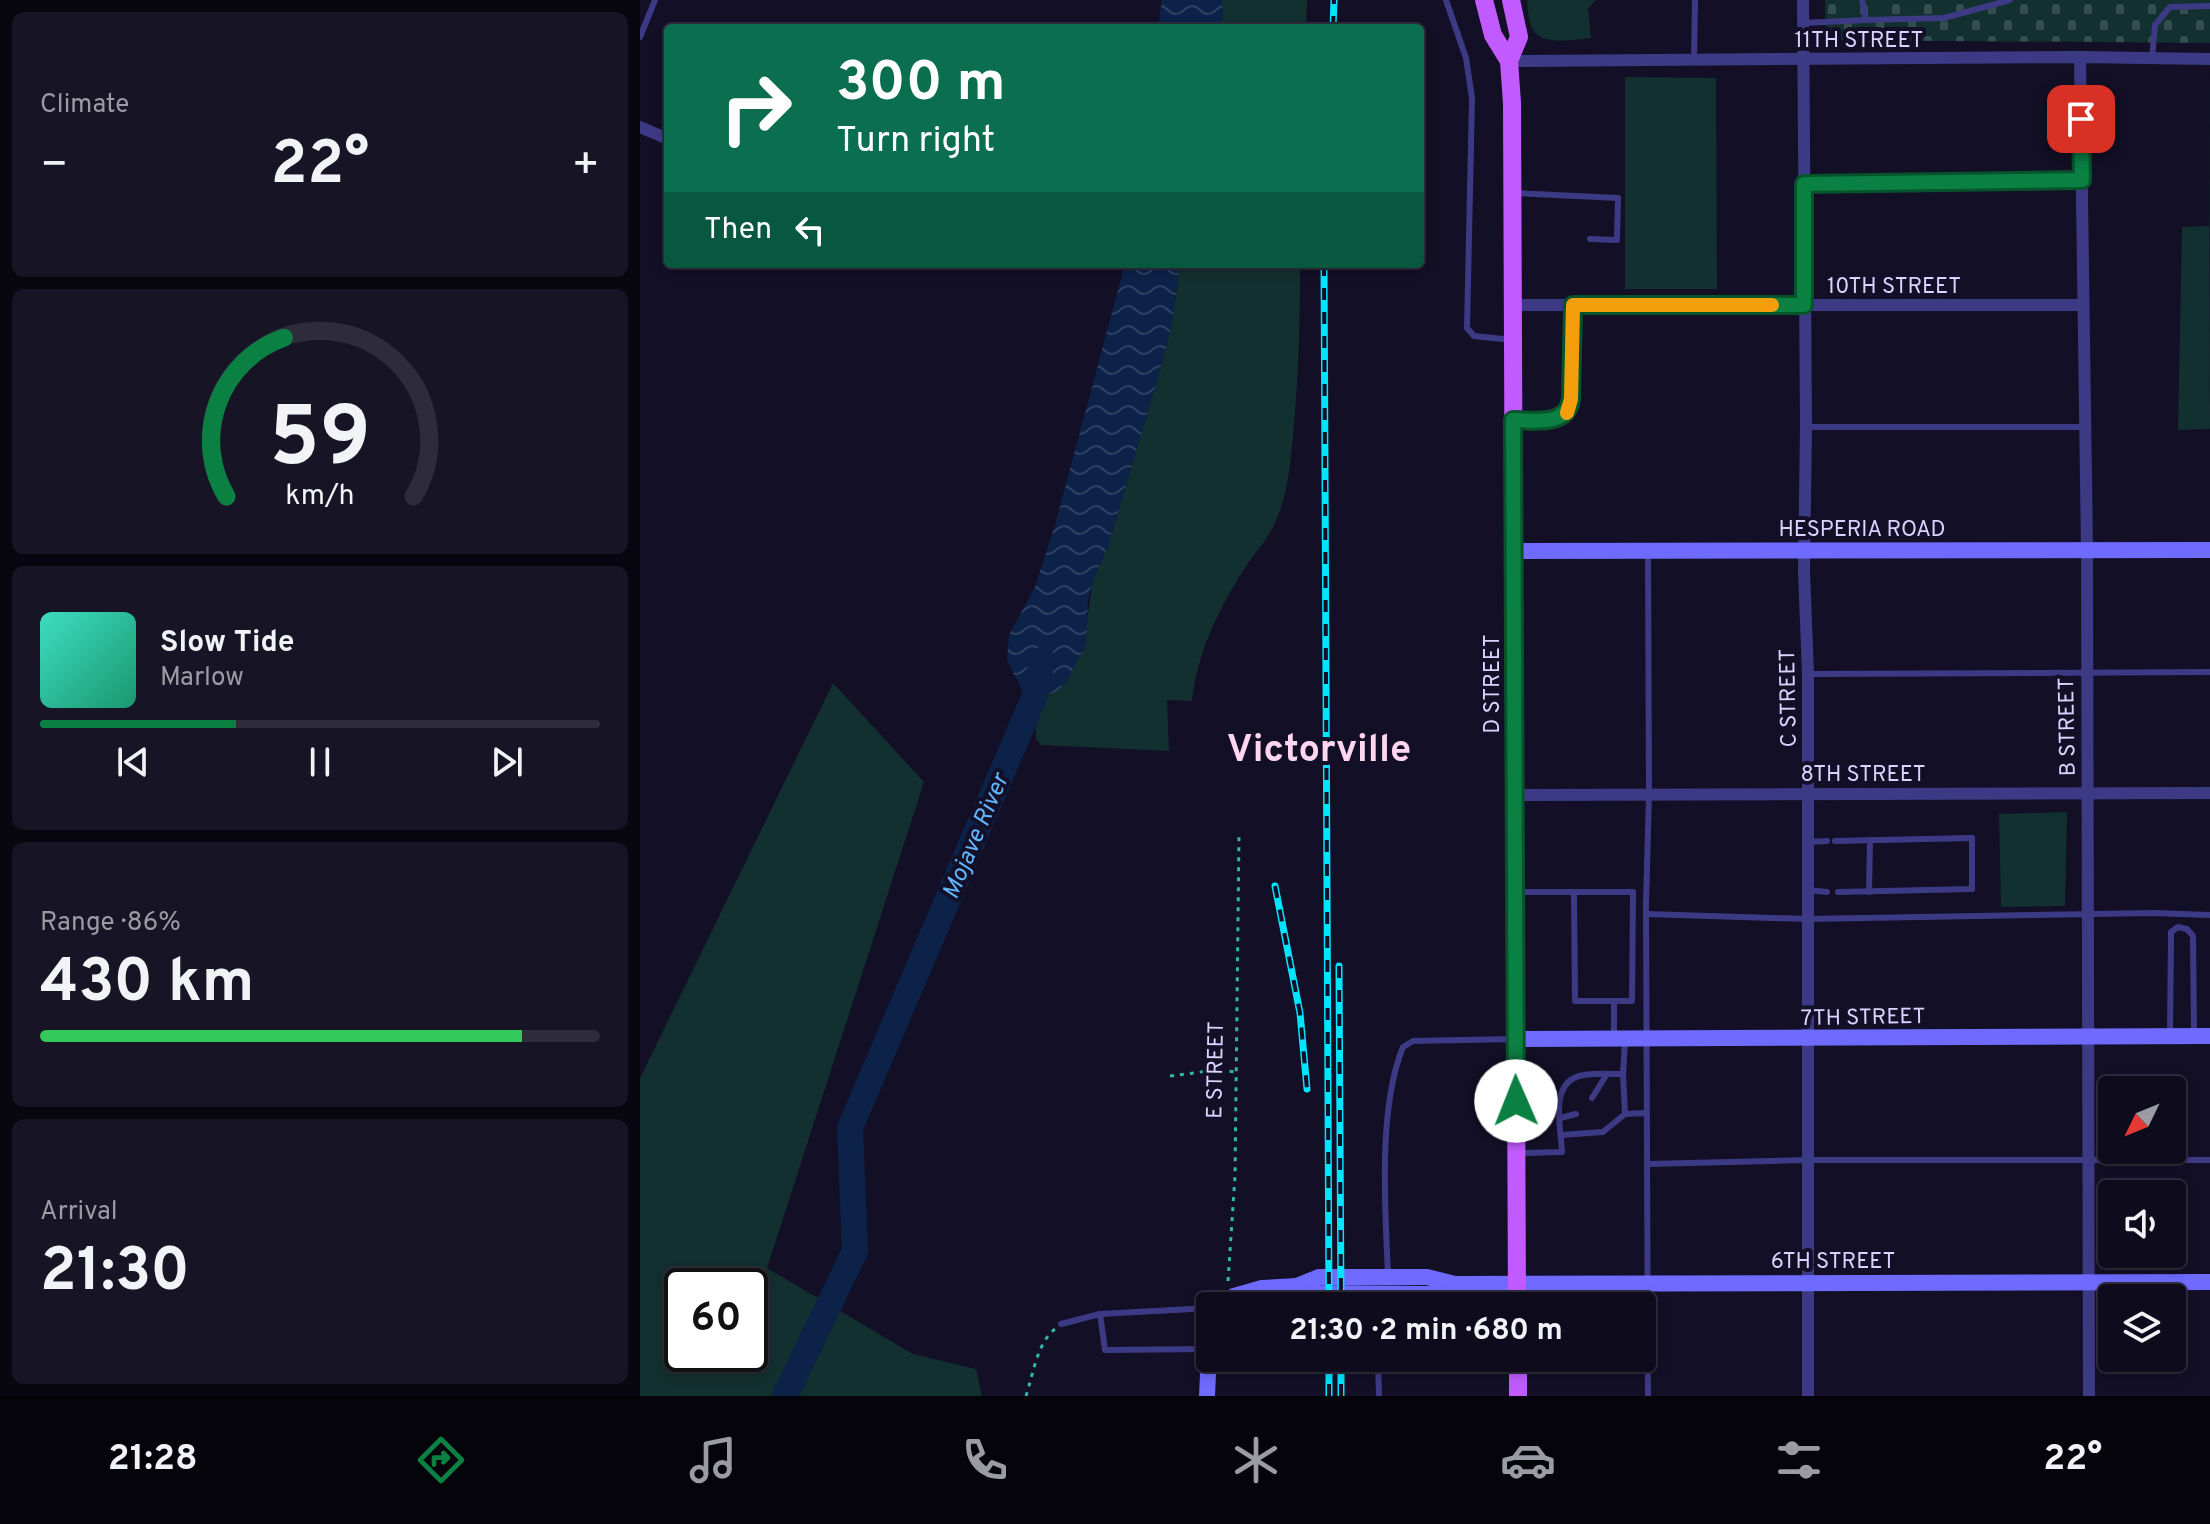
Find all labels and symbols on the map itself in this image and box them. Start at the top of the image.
street label: 11TH STREET [1795,28,1923,55]
pin [2047,85,2115,153]
street label: 10TH STREET [1827,274,1961,301]
street label: HESPERIA ROAD [1778,517,1946,544]
street label: D STREET [1480,634,1507,734]
street label: C STREET [1775,648,1804,747]
street label: B STREET [2054,677,2083,777]
district label: Victorville [1227,727,1411,776]
street label: 8TH STREET [1800,762,1926,789]
water label: Mojave River [937,768,1017,904]
street label: 7TH STREET [1800,1004,1926,1033]
street label: E STREET [1202,1021,1231,1119]
position arrow [1474,1059,1558,1143]
north arrow [2098,1076,2186,1164]
street label: 6TH STREET [1771,1249,1895,1276]
speed limit sign: 60 [664,1268,768,1372]

